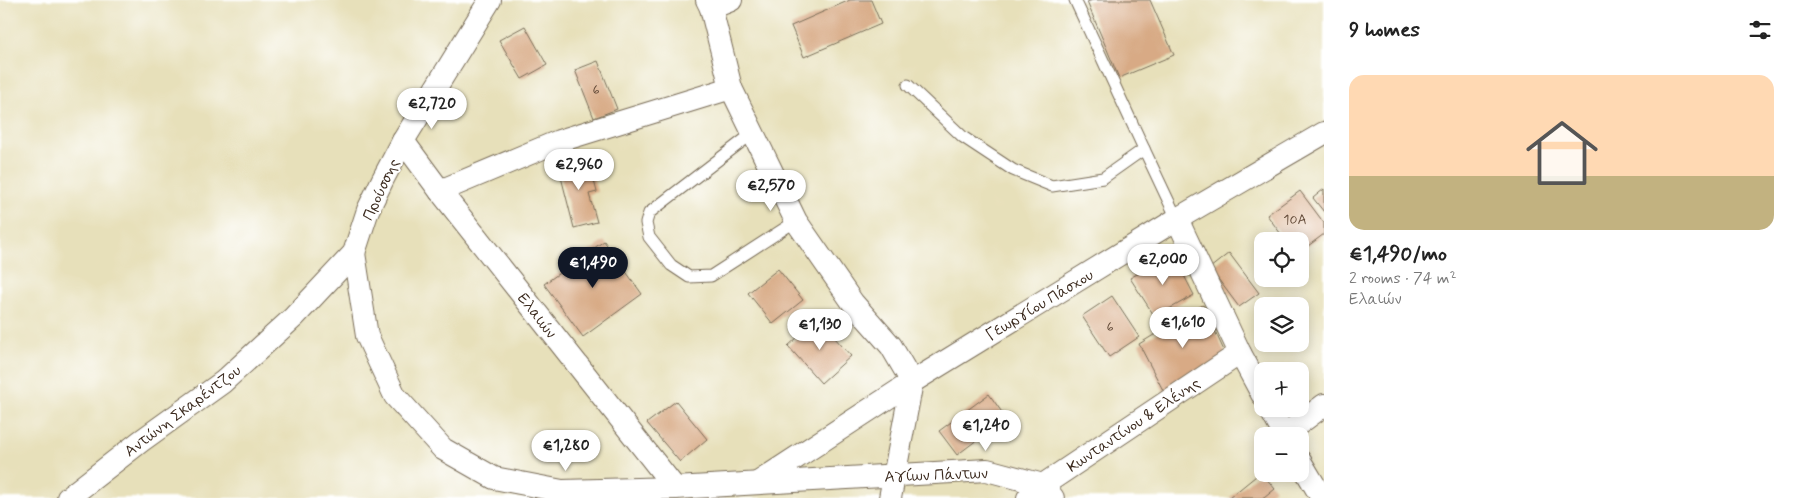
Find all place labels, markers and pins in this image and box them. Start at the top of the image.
pin: €2,720 [391,88,473,130]
pin: €2,960 [538,148,620,191]
pin: €2,570 [730,170,812,212]
pin: €2,000 [1122,244,1204,286]
pin: €1,490 [552,246,634,289]
pin: €1,610 [1142,306,1224,349]
pin: €1,130 [779,308,861,351]
pin: €1,240 [945,410,1027,452]
pin: €1,280 [525,430,607,472]

